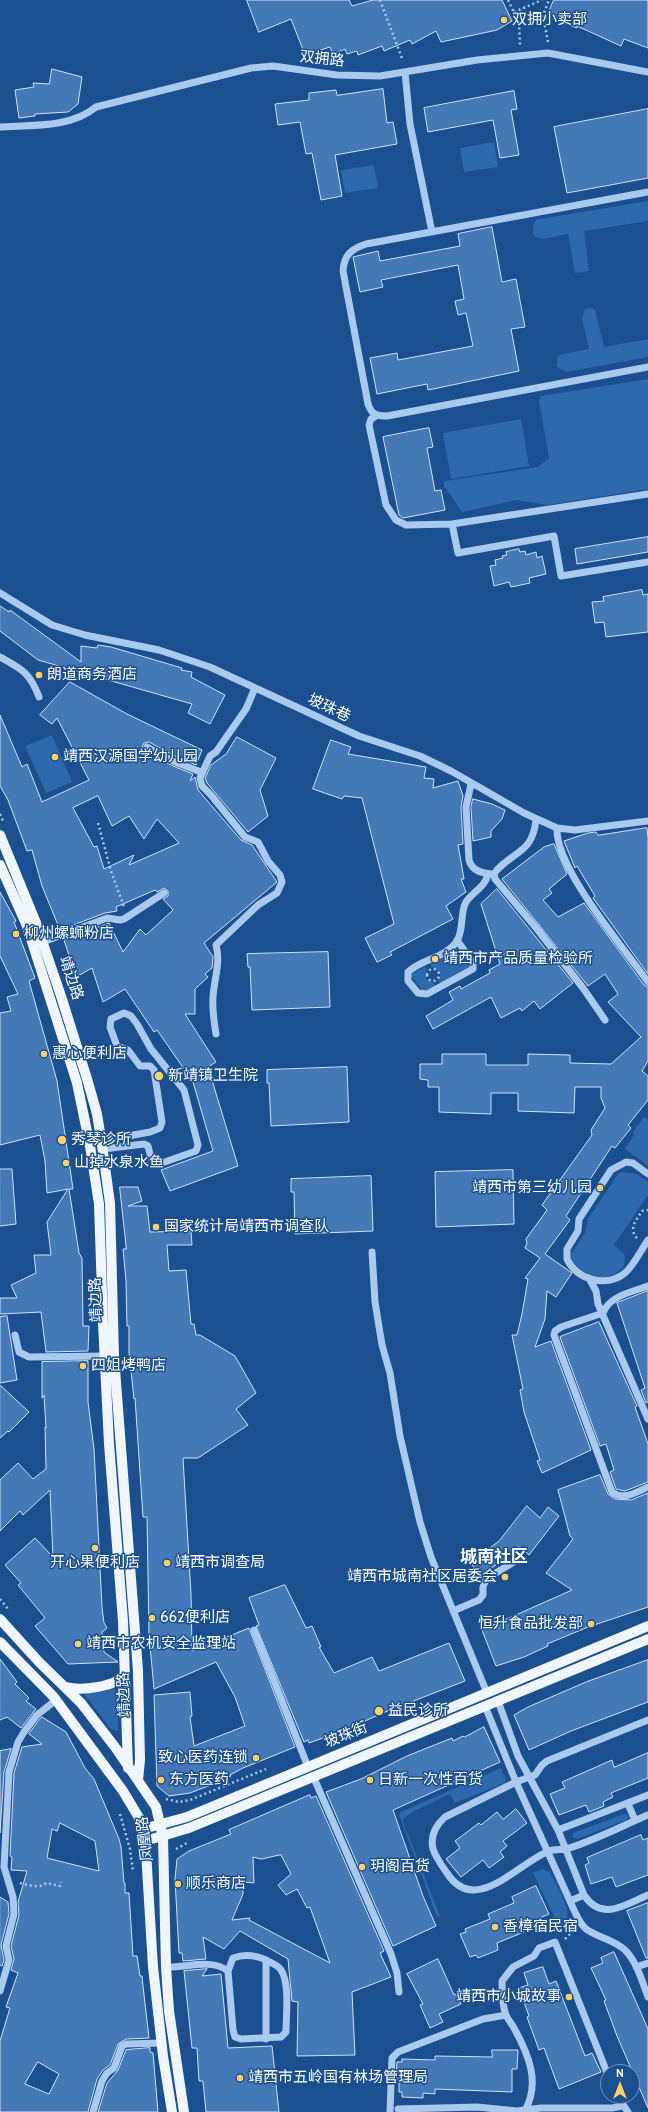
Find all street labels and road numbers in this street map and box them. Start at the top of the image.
street label: 双拥路 [299,48,345,70]
street label: 坡珠巷 [305,690,353,726]
street label: 靖边路 [55,954,87,1002]
street label: 靖边路 [86,1277,106,1323]
street label: 靖边路 [114,1672,134,1718]
street label: 坡珠街 [322,1718,370,1752]
street label: 凤凰路 [133,1816,157,1862]

